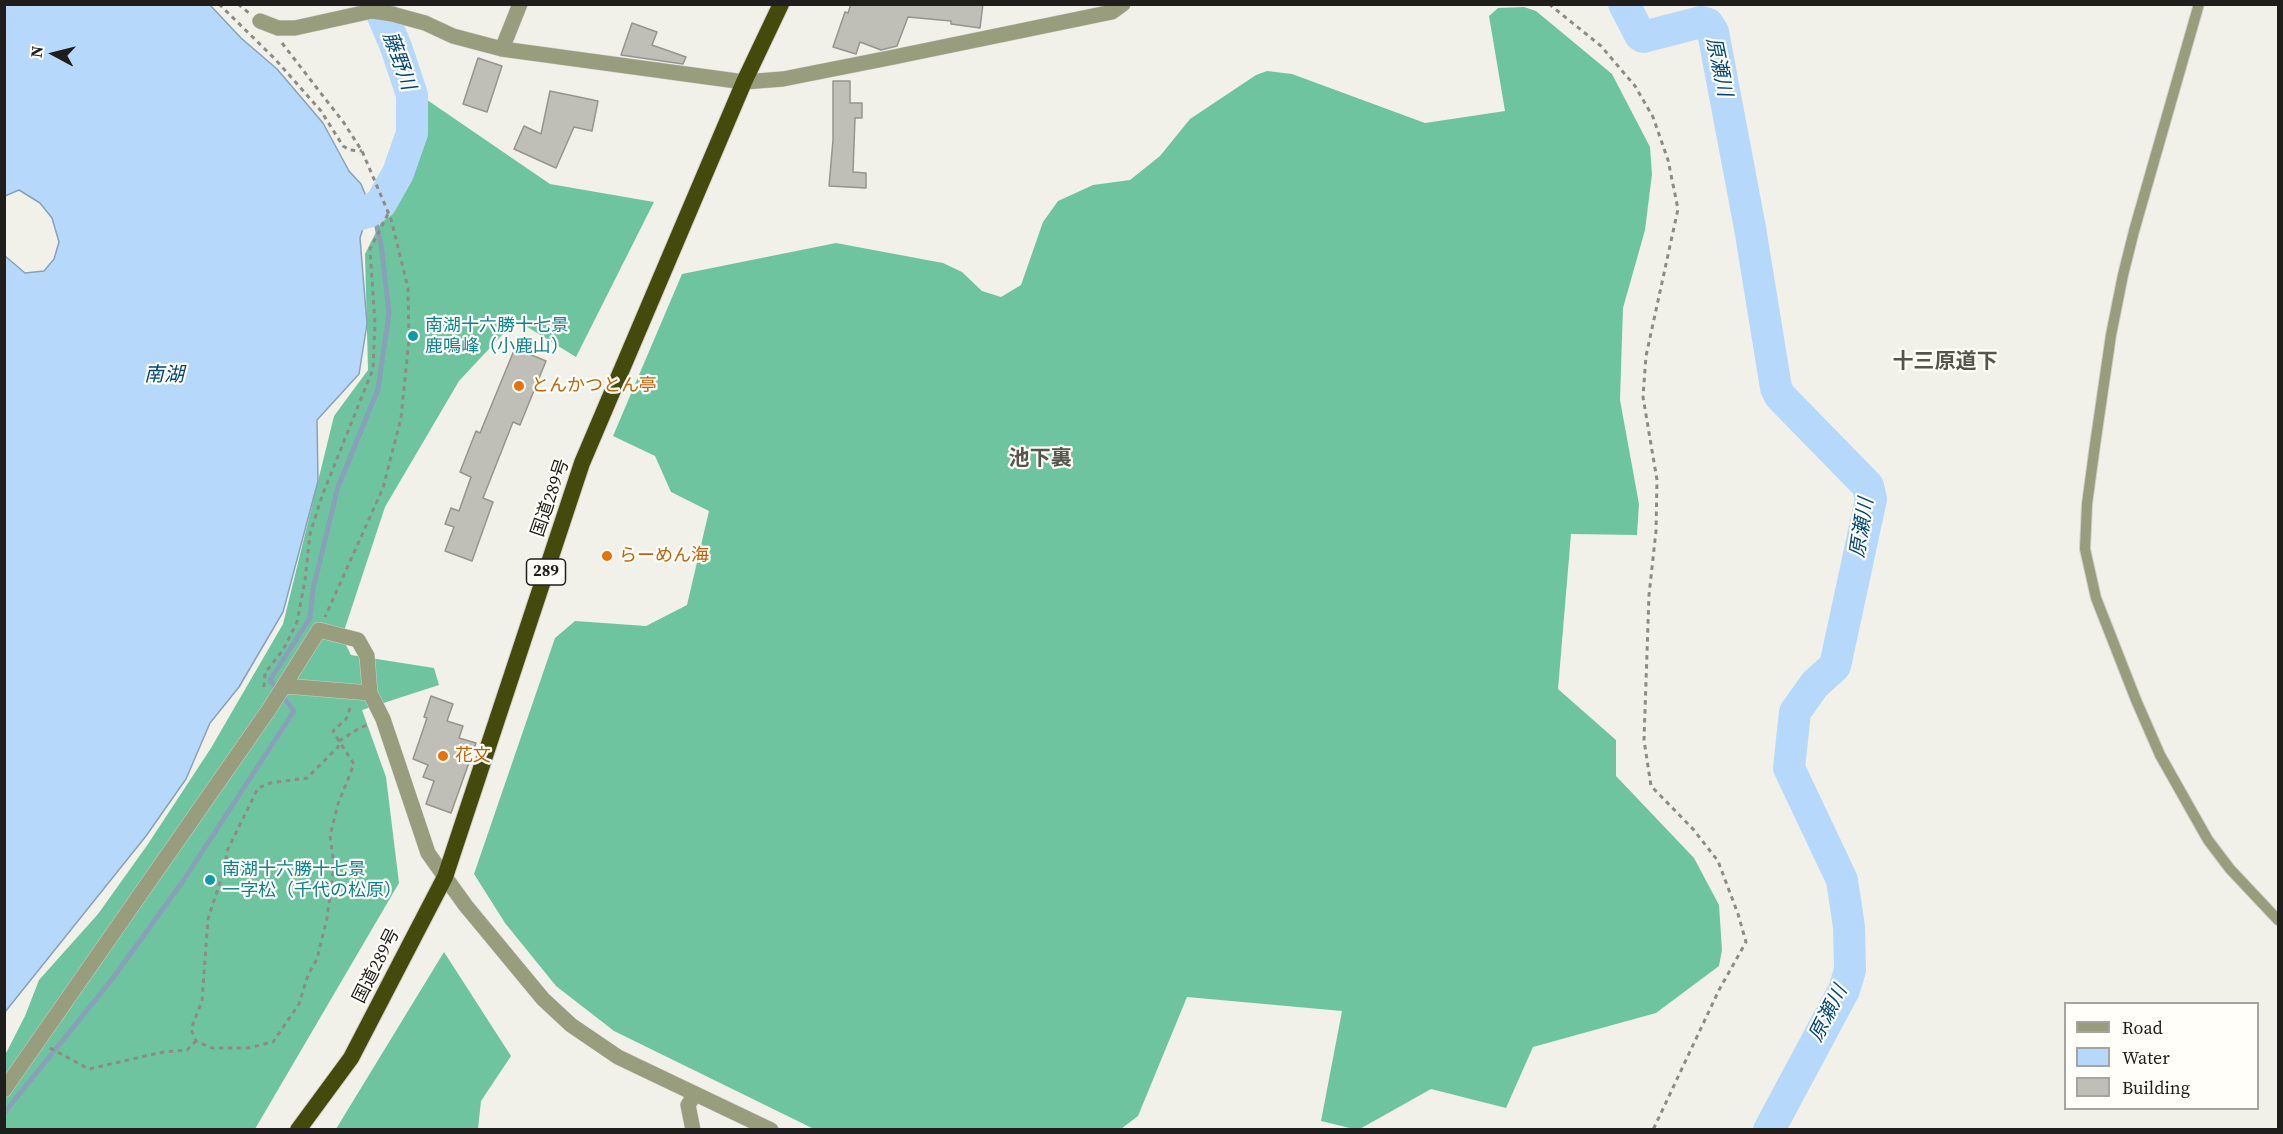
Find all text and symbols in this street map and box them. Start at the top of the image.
north arrow [24,24,84,84]
water label: 藤野川 [376,29,420,93]
water label: 原瀬川 [1700,35,1736,99]
text: N [25,45,48,59]
place label: 南湖十六勝十七景 鹿鳴峰（小鹿山） [425,315,569,358]
marker: 南湖十六勝十七景 鹿鳴峰（小鹿山） [406,329,420,343]
district label: 十三原道下 [1893,350,1997,376]
water label: 南湖 [144,364,184,388]
place label: とんかつとん亭 [531,375,657,397]
marker: とんかつとん亭 [512,379,526,393]
district label: 池下裏 [1009,447,1071,473]
street label: 国道289号 [528,456,574,540]
water label: 原瀬川 [1846,496,1880,560]
place label: らーめん海 [619,545,709,567]
marker: らーめん海 [600,549,614,563]
road number: 289 [526,559,566,585]
place label: 花文 [455,745,491,767]
marker: 花文 [436,749,450,763]
place label: 南湖十六勝十七景 一字松（千代の松原） [222,859,402,902]
marker: 南湖十六勝十七景 一字松（千代の松原） [203,873,217,887]
street label: 国道289号 [349,925,405,1007]
water label: 原瀬川 [1805,982,1853,1046]
legend [2064,1002,2259,1110]
text: Road [2122,1015,2163,1040]
text: Water [2122,1045,2170,1070]
text: Building [2122,1075,2190,1100]

